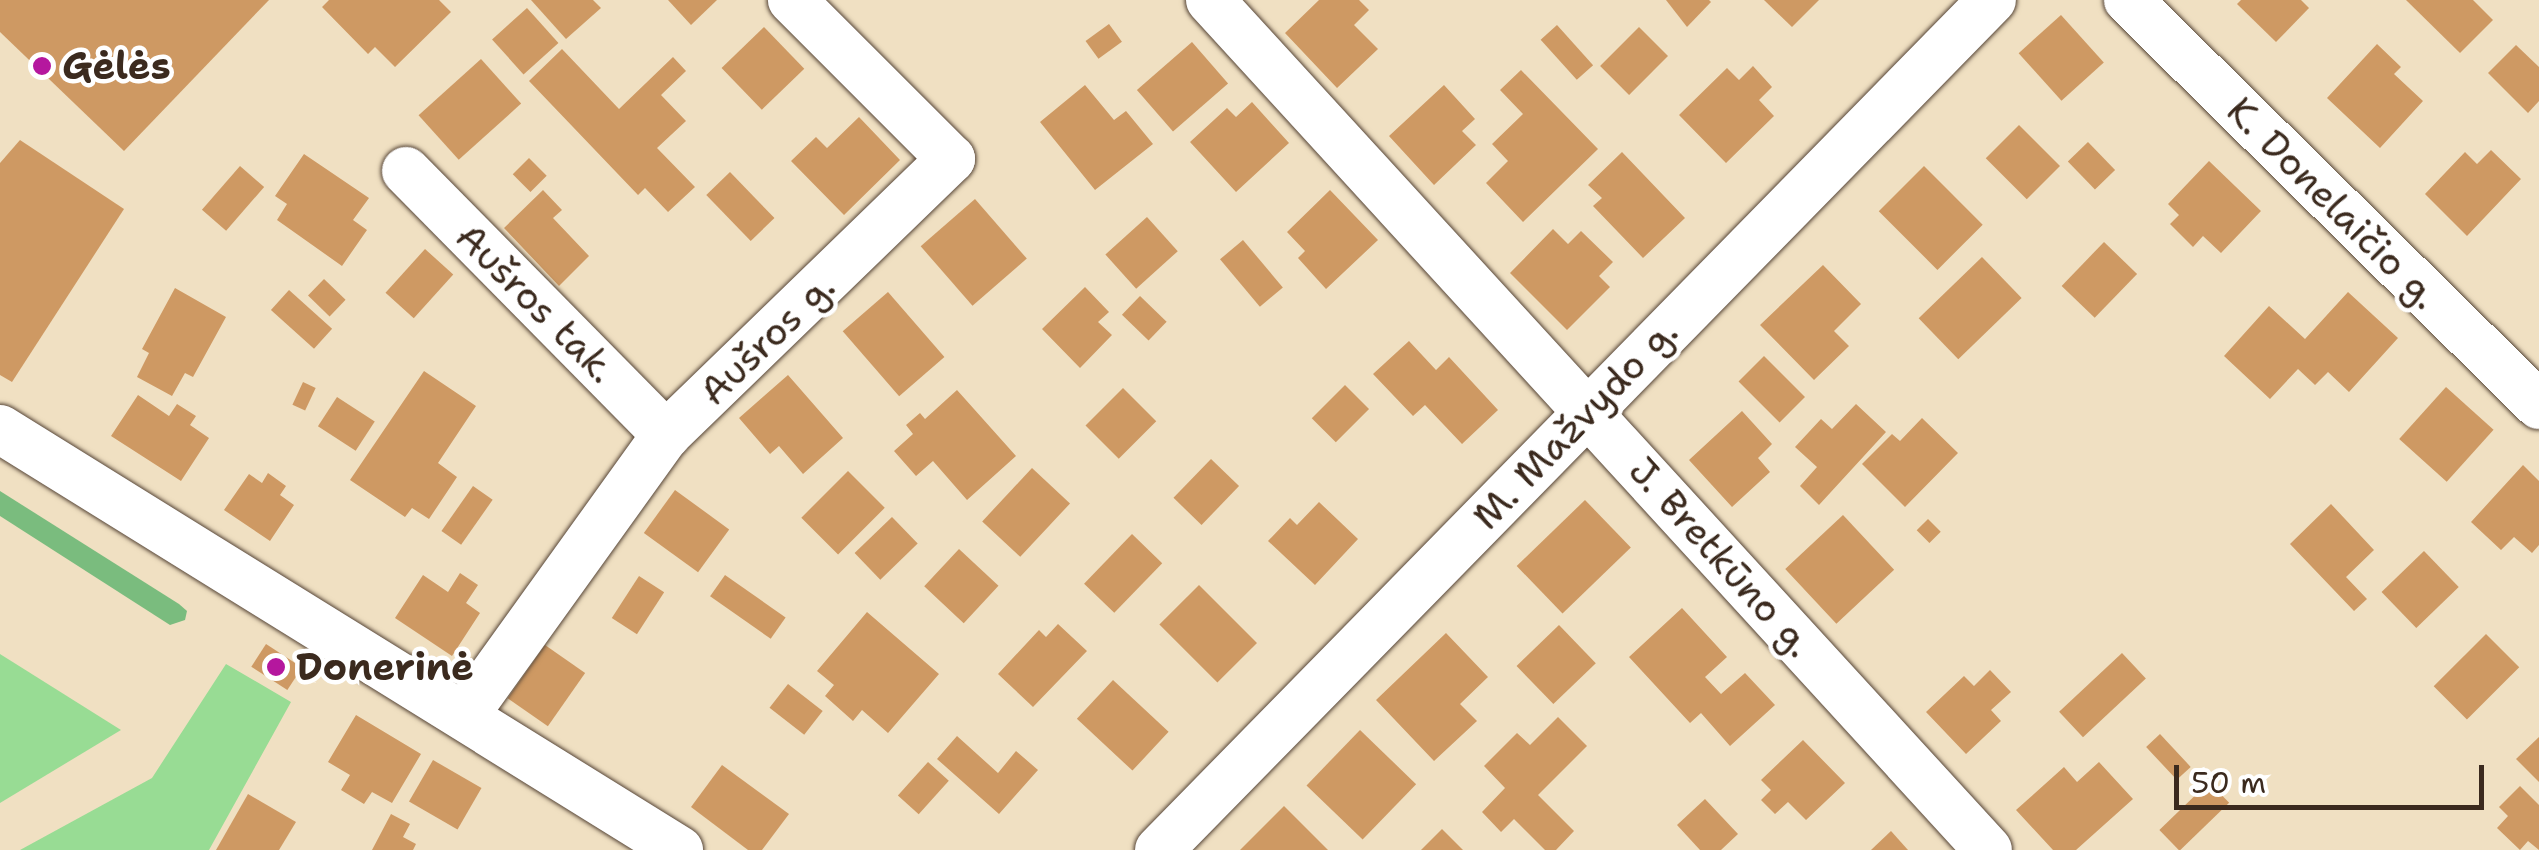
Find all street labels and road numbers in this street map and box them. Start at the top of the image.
street label: K. Donelaičio g. [2218,88,2448,318]
street label: Aušros tak. [447,214,625,392]
street label: Aušros g. [690,264,844,414]
street label: M. Mažvydo g. [1463,309,1687,539]
street label: J. Bretkūno g. [1619,448,1823,666]

